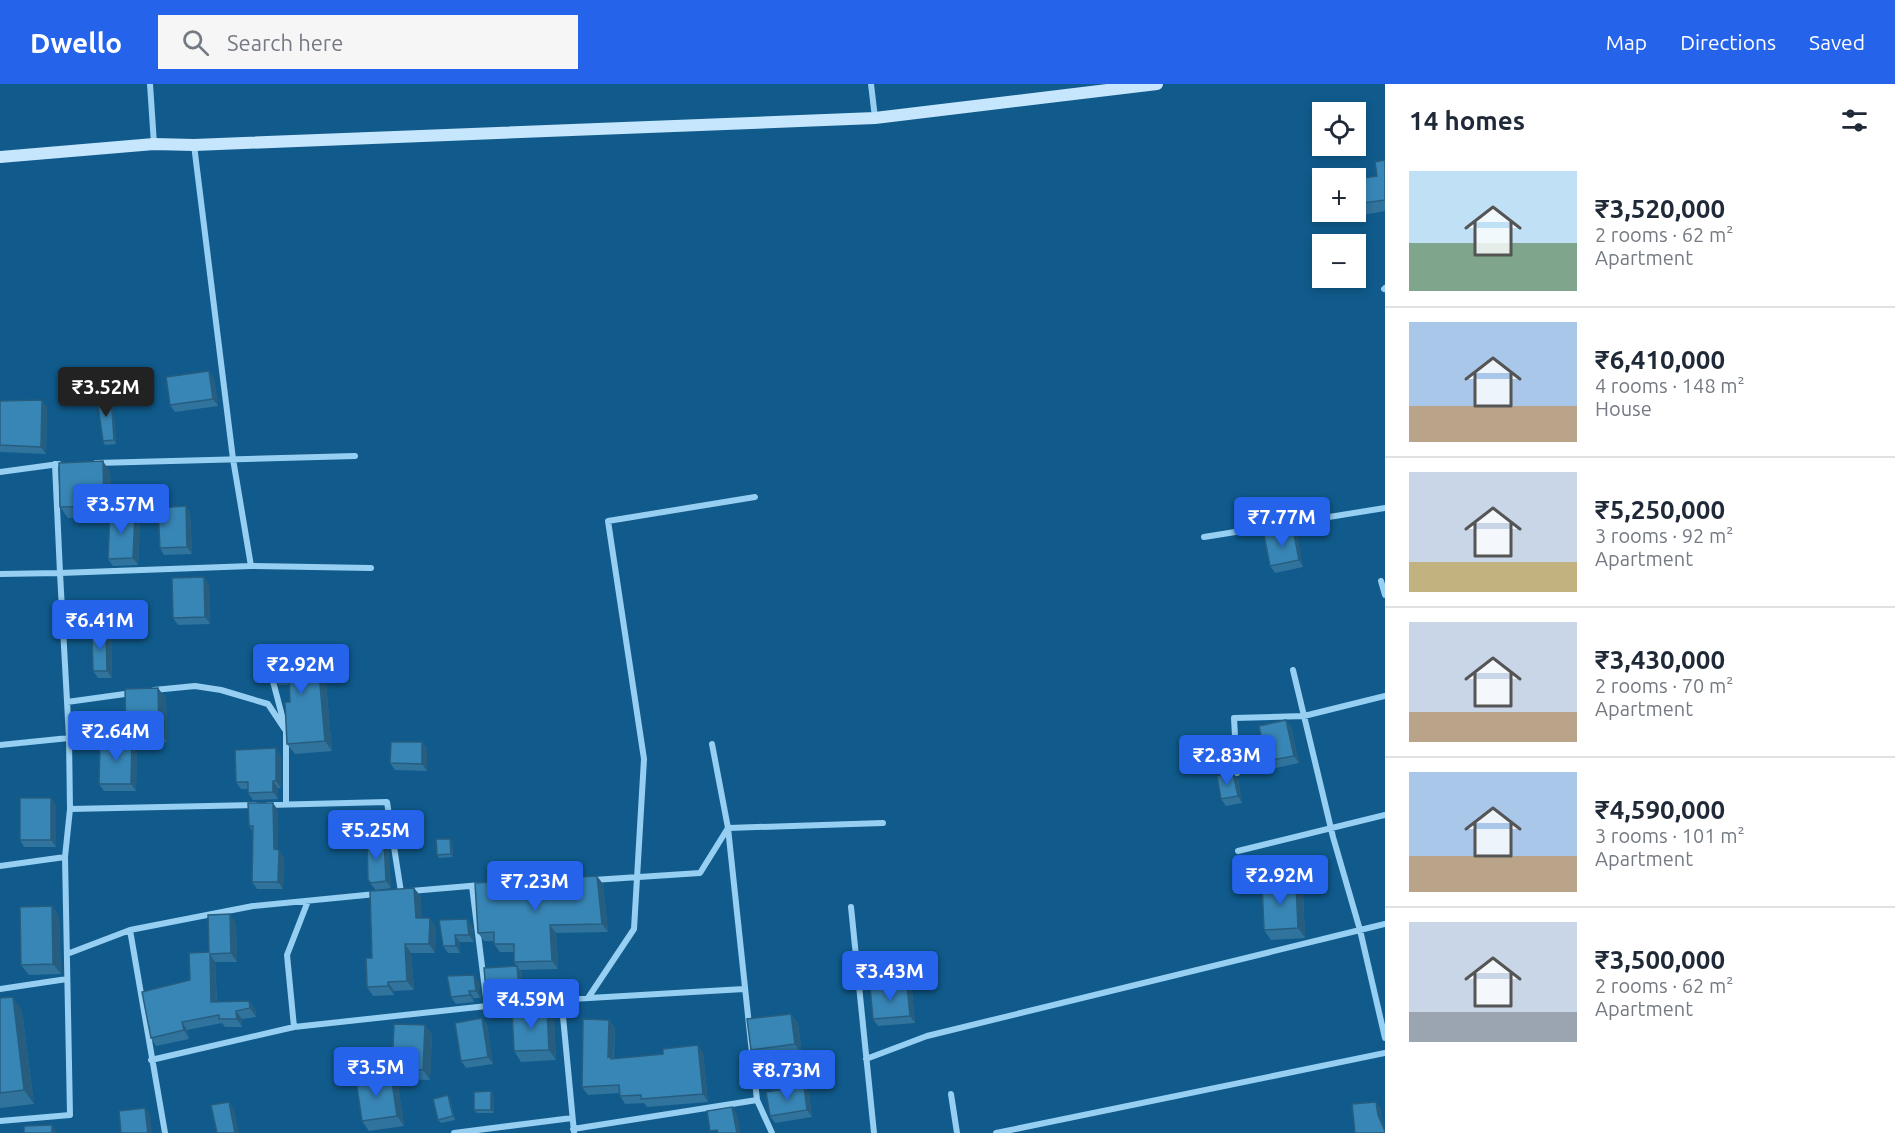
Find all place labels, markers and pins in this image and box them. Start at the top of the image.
pin: ₹3.52M [57,367,155,418]
pin: ₹3.57M [72,484,170,535]
pin: ₹7.77M [1233,497,1331,548]
pin: ₹6.41M [51,600,149,651]
pin: ₹2.92M [252,644,350,695]
pin: ₹2.64M [67,711,165,762]
pin: ₹2.83M [1178,735,1276,786]
pin: ₹5.25M [327,810,425,861]
pin: ₹2.92M [1231,855,1329,906]
pin: ₹7.23M [486,861,584,912]
pin: ₹3.43M [841,951,939,1002]
pin: ₹4.59M [482,979,580,1030]
pin: ₹3.5M [334,1047,418,1098]
pin: ₹8.73M [738,1050,836,1101]

